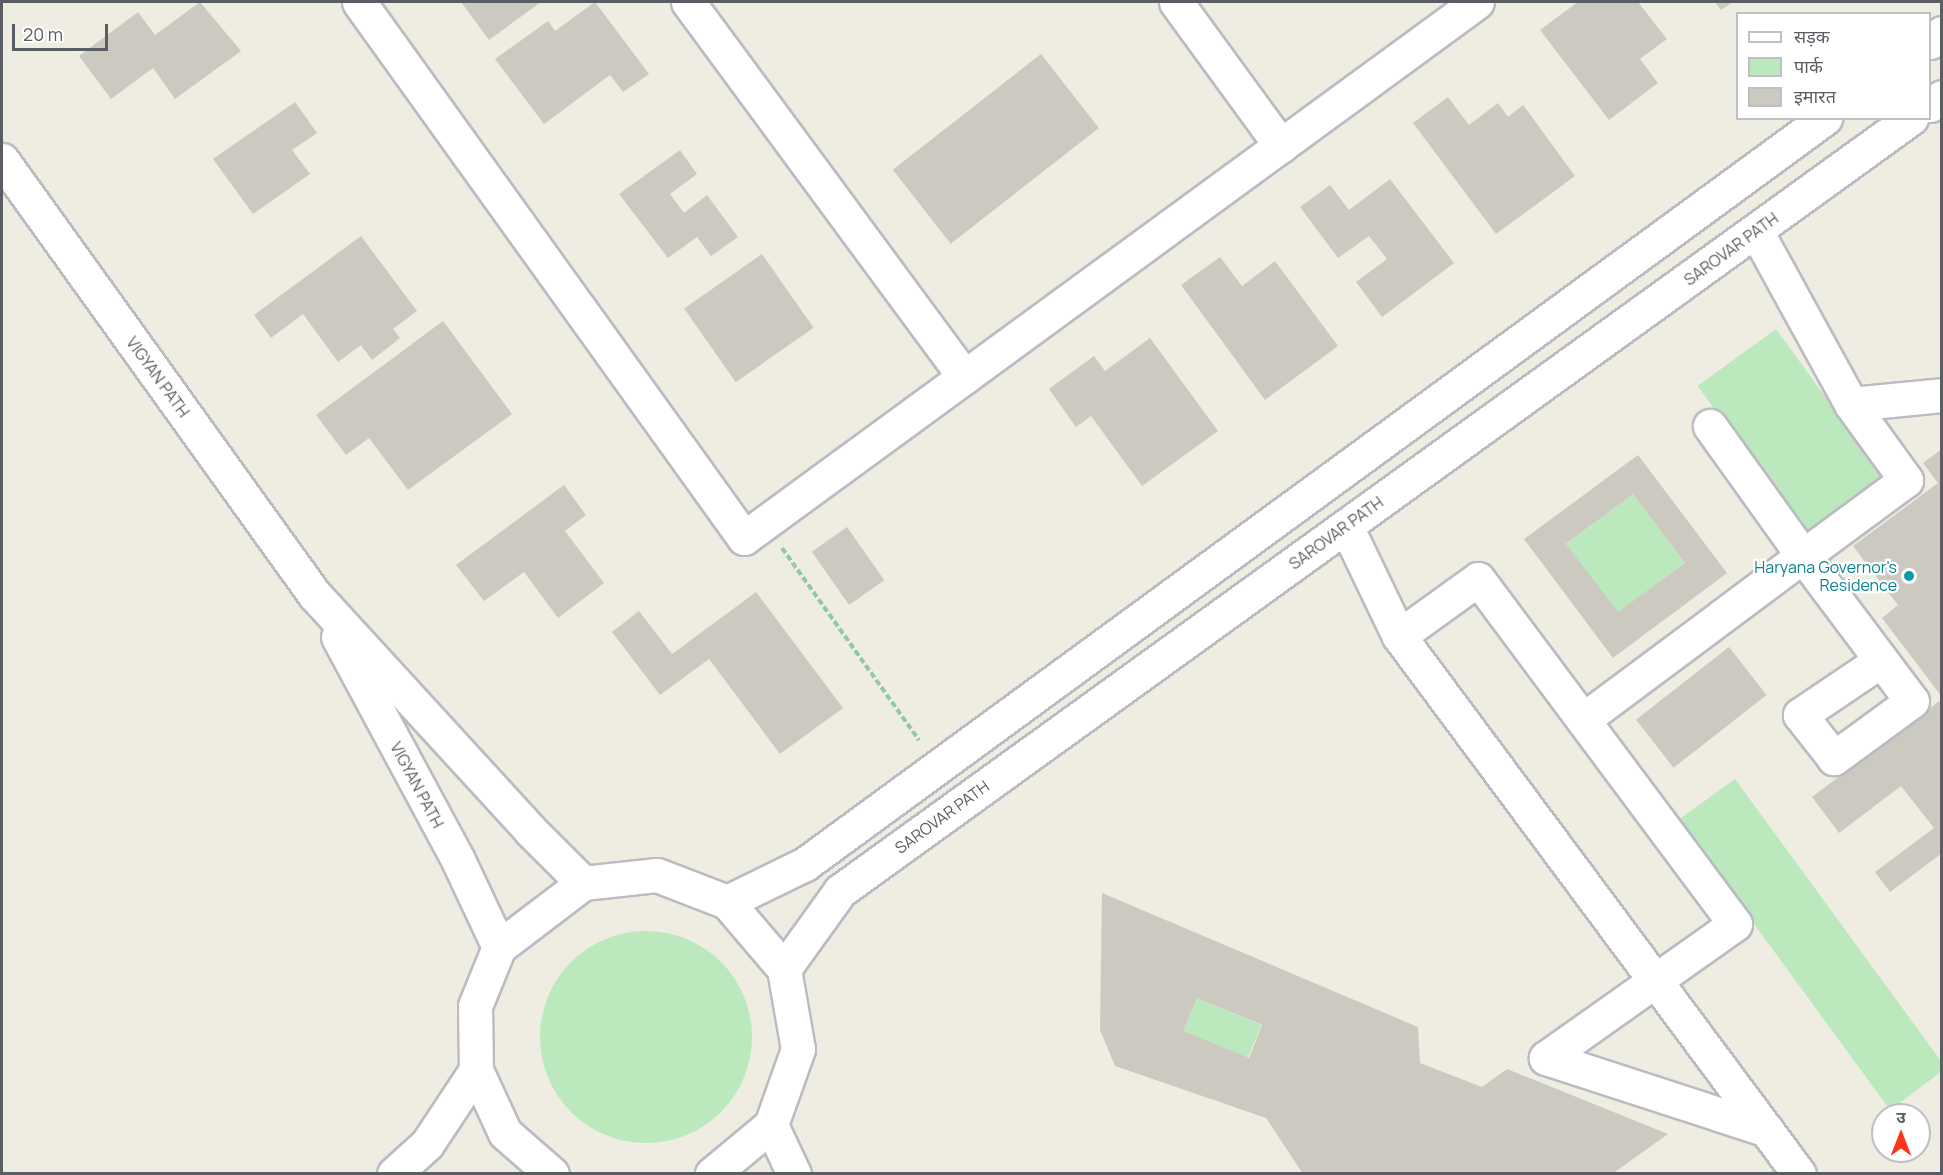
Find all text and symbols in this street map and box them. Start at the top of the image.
scale bar [15,12,111,50]
legend [1736,12,1931,120]
text: 20 m [23,22,63,46]
text: सड़क [1794,24,1830,48]
text: पार्क [1794,54,1823,78]
text: इमारत [1794,84,1836,108]
street label: SAROVAR PATH [1680,208,1782,290]
street label: VIGYAN PATH [122,333,194,421]
street label: SAROVAR PATH [1285,492,1387,574]
place label: Haryana Governor's Residence [1754,557,1897,595]
marker: Haryana Governor's Residence [1902,569,1916,583]
street label: VIGYAN PATH [386,739,448,831]
street label: SAROVAR PATH [891,776,993,858]
north arrow [1871,1103,1931,1163]
text: उ [1896,1106,1906,1128]

